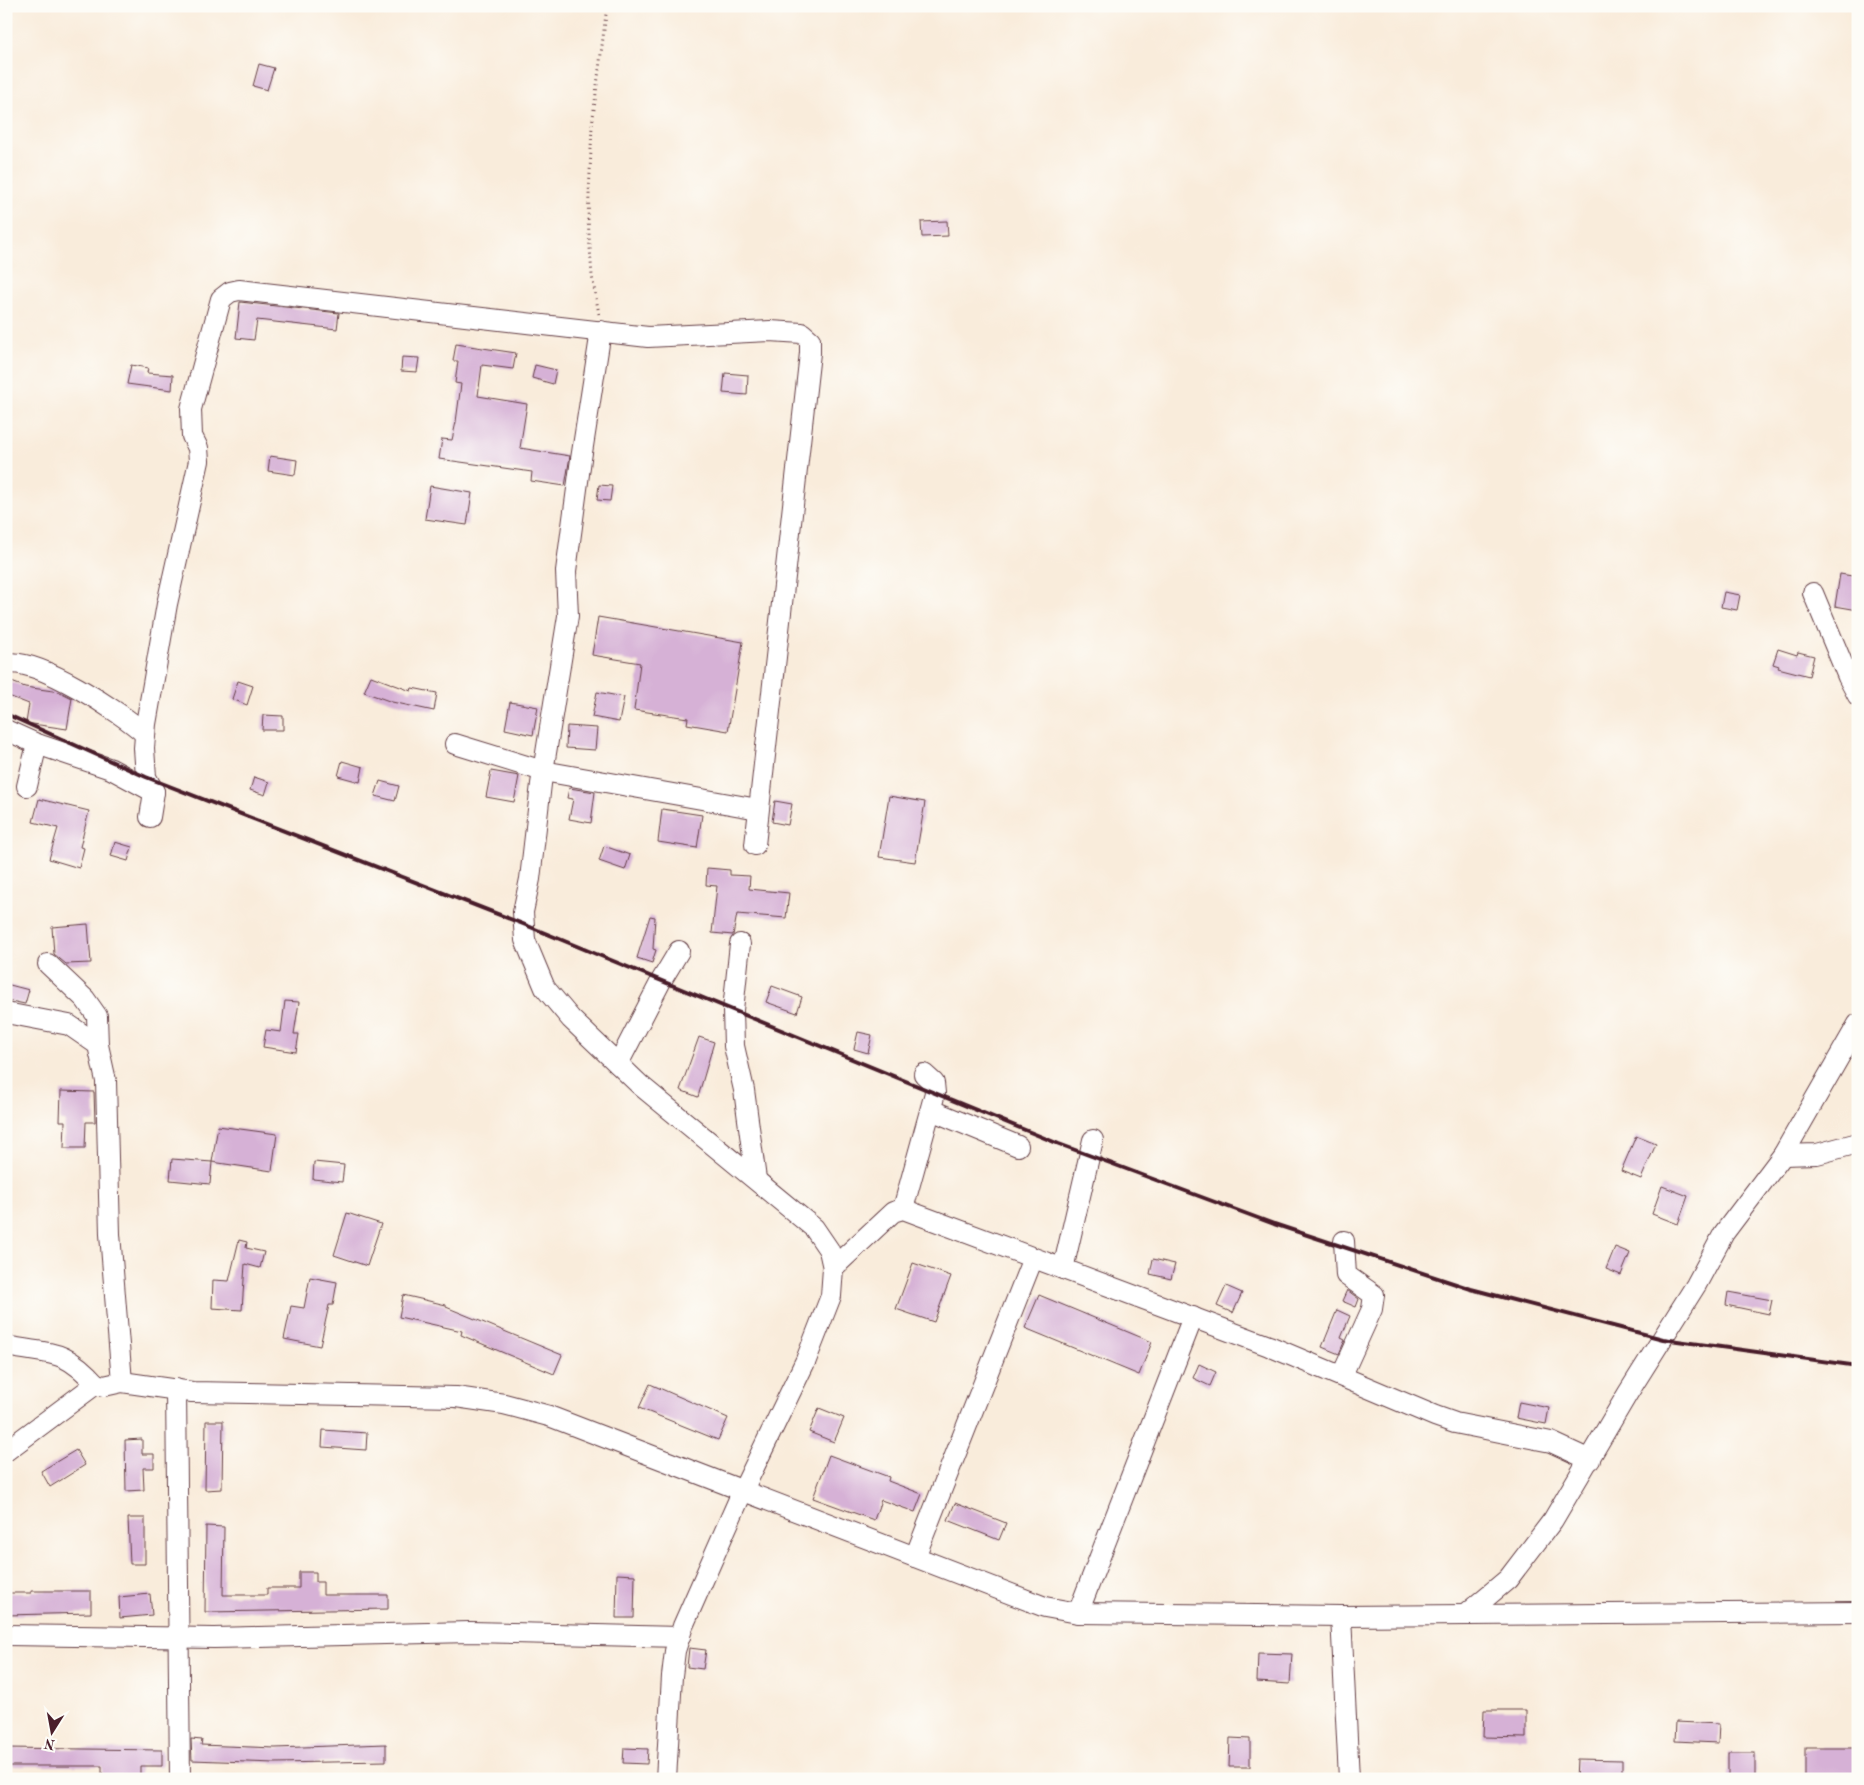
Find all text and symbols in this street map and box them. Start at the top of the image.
north arrow [28,1708,78,1758]
text: N [43,1736,56,1752]

